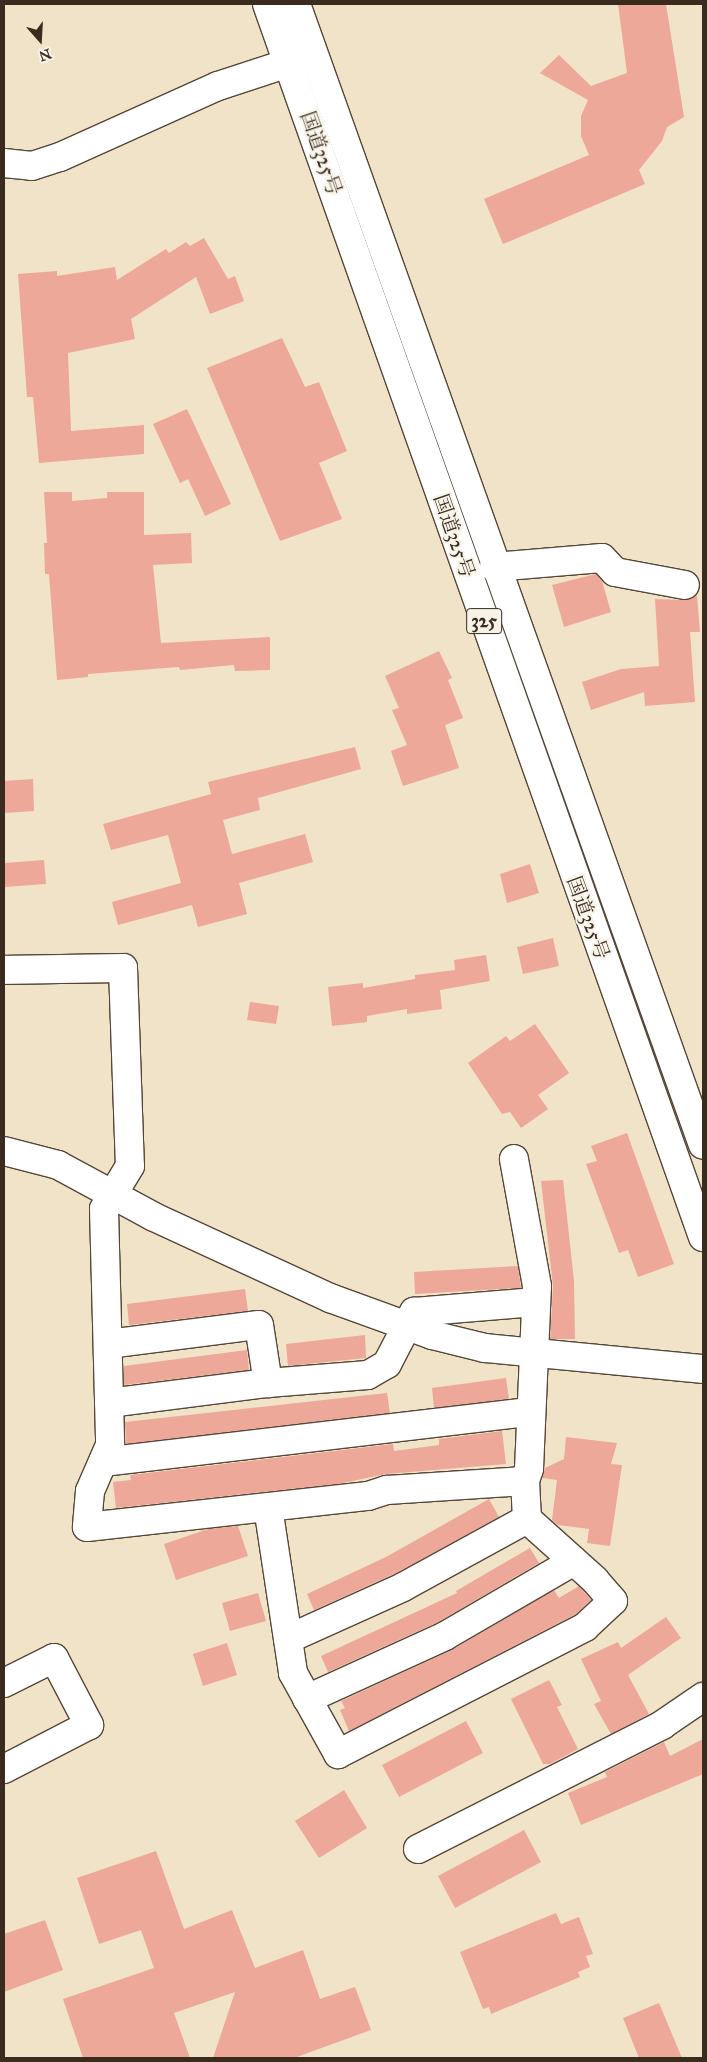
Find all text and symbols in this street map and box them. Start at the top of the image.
north arrow [15,15,65,65]
text: N [37,45,53,65]
street label: 国道325号 [295,108,347,198]
street label: 国道325号 [428,491,480,581]
road number: 325 [465,604,503,638]
street label: 国道325号 [562,873,614,963]

